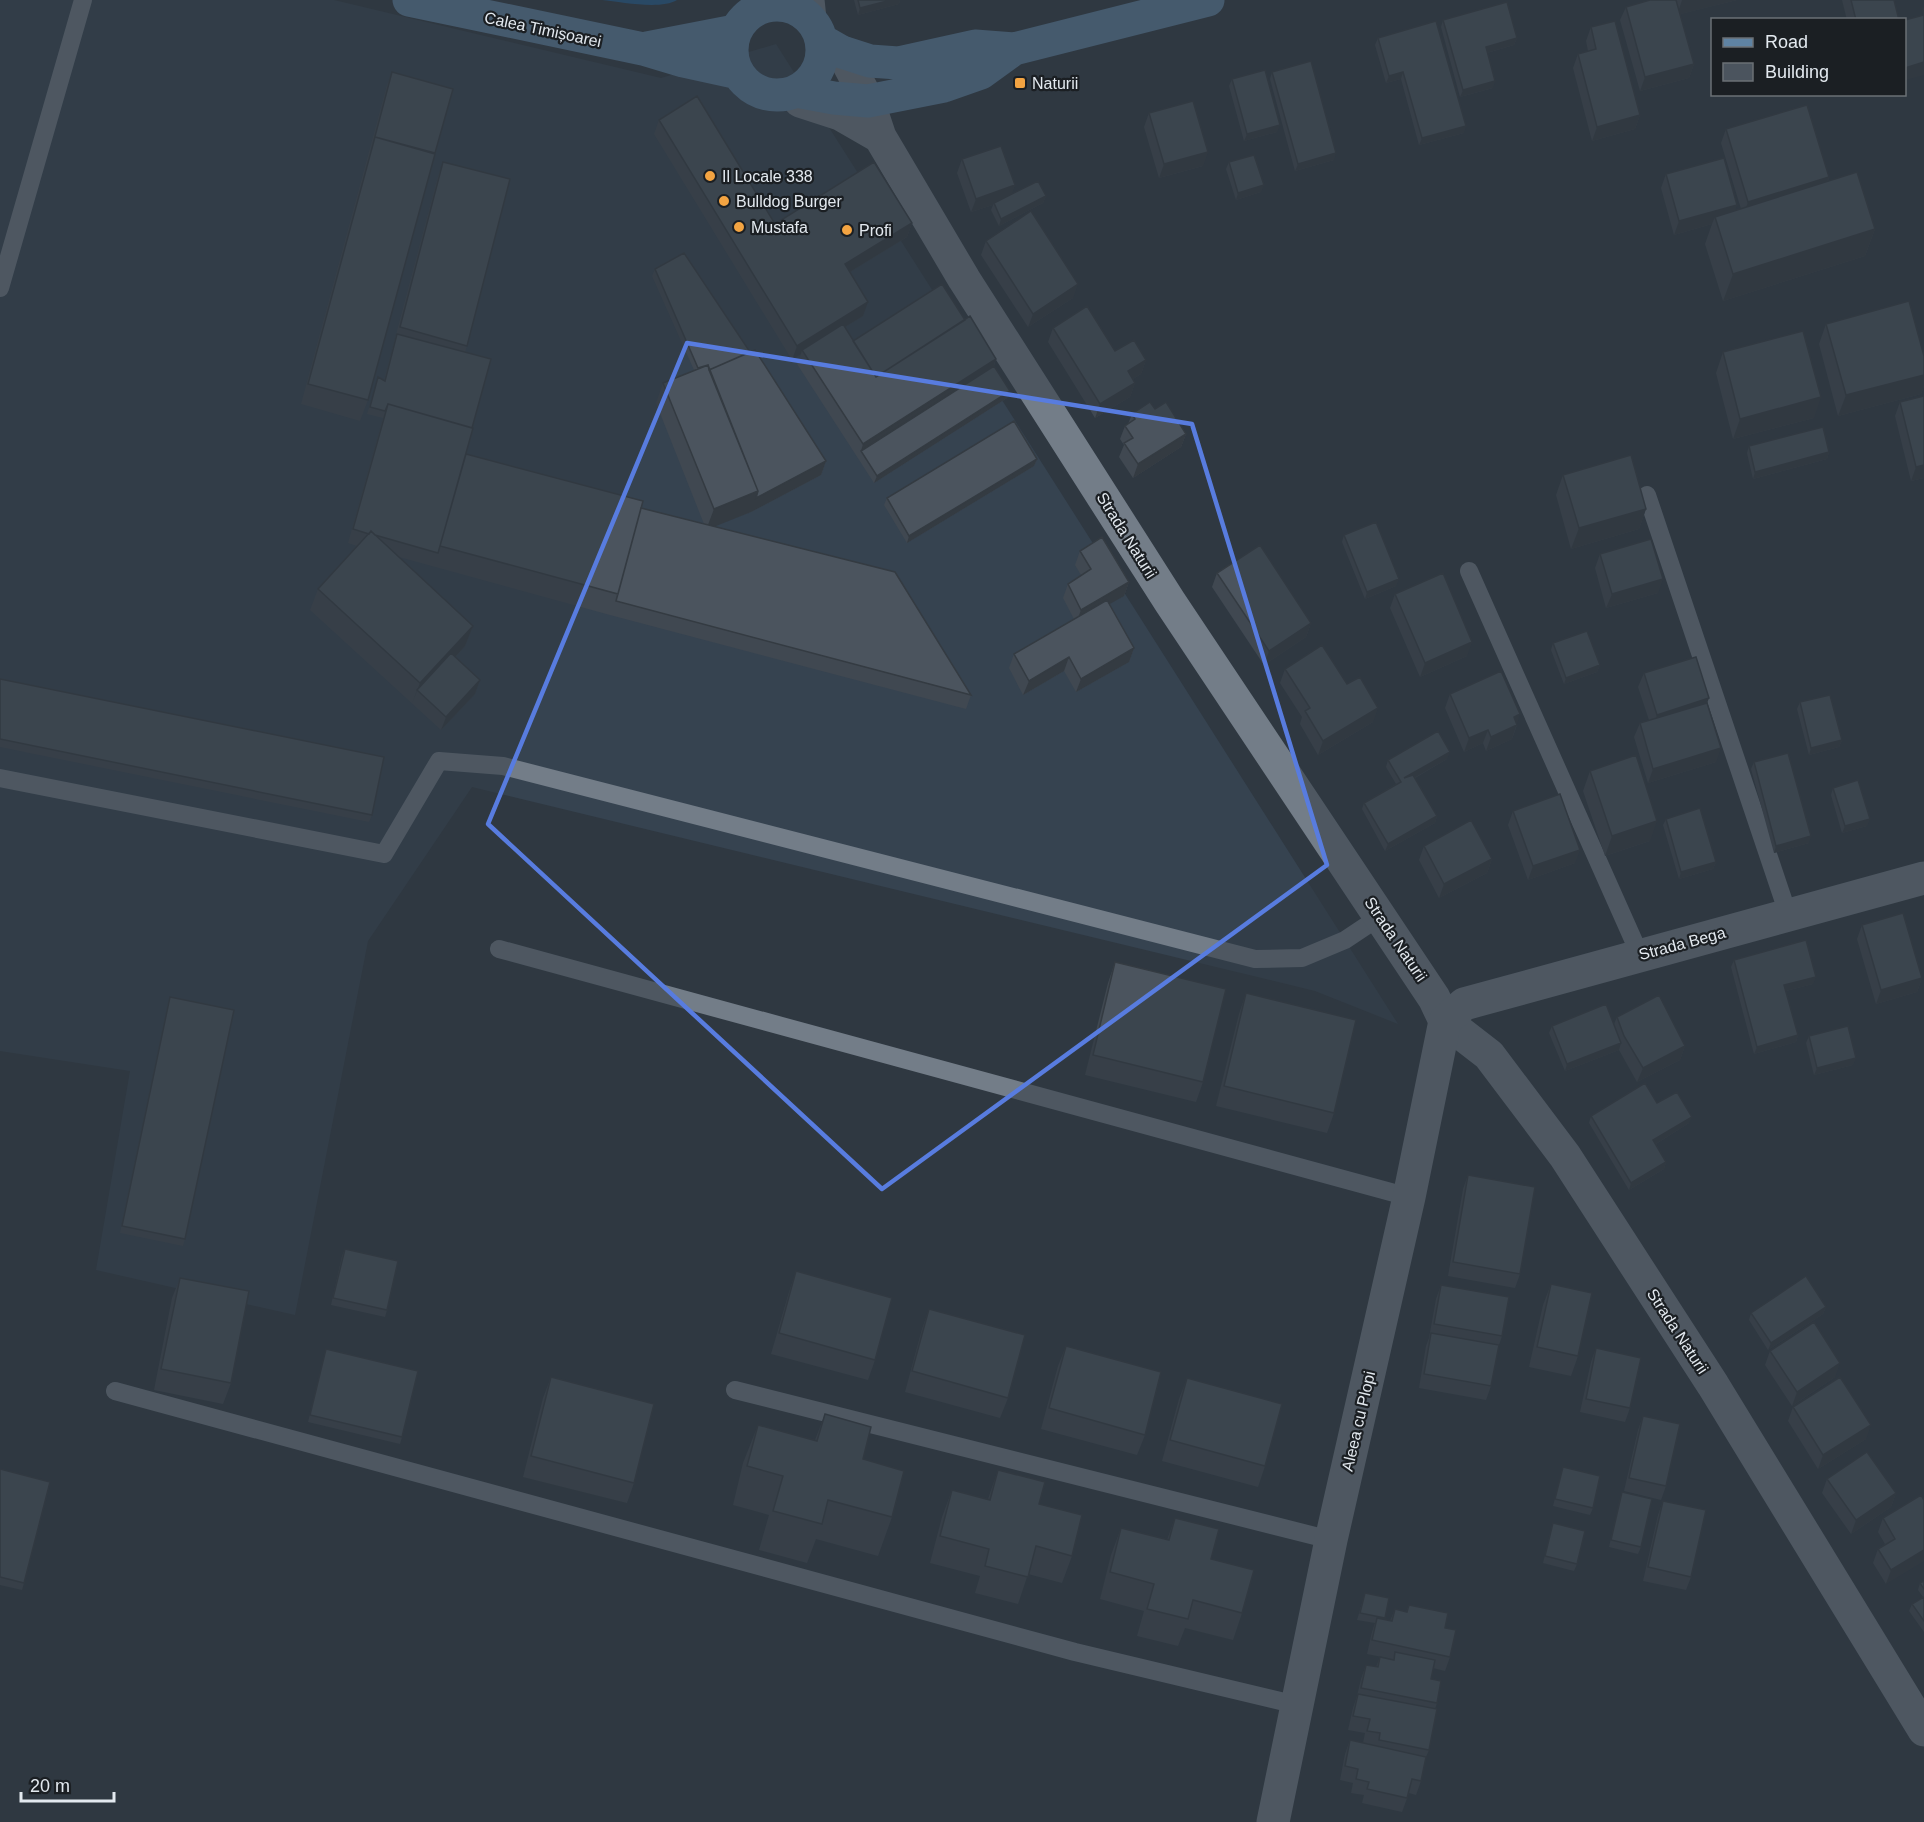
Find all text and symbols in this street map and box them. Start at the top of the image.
street label: Calea Timișoarei [483,9,603,50]
legend [1711,18,1906,96]
text: Road [1765,32,1808,52]
text: Building [1765,62,1829,82]
place label: Naturii [1032,75,1078,92]
marker: Naturii [1013,76,1027,90]
place label: Il Locale 338 [722,168,813,185]
marker: Il Locale 338 [703,169,717,183]
place label: Bulldog Burger [736,193,843,210]
marker: Bulldog Burger [717,194,731,208]
place label: Mustafa [751,219,808,236]
marker: Mustafa [732,220,746,234]
place label: Profi [859,222,892,239]
marker: Profi [840,223,854,237]
street label: Strada Naturii [1093,489,1160,581]
street label: Strada Naturii [1361,894,1430,985]
street label: Strada Bega [1637,924,1727,963]
street label: Strada Naturii [1644,1286,1711,1377]
street label: Aleea cu Plopi [1339,1369,1378,1473]
scale bar [21,1765,114,1803]
text: 20 m [30,1776,70,1796]

